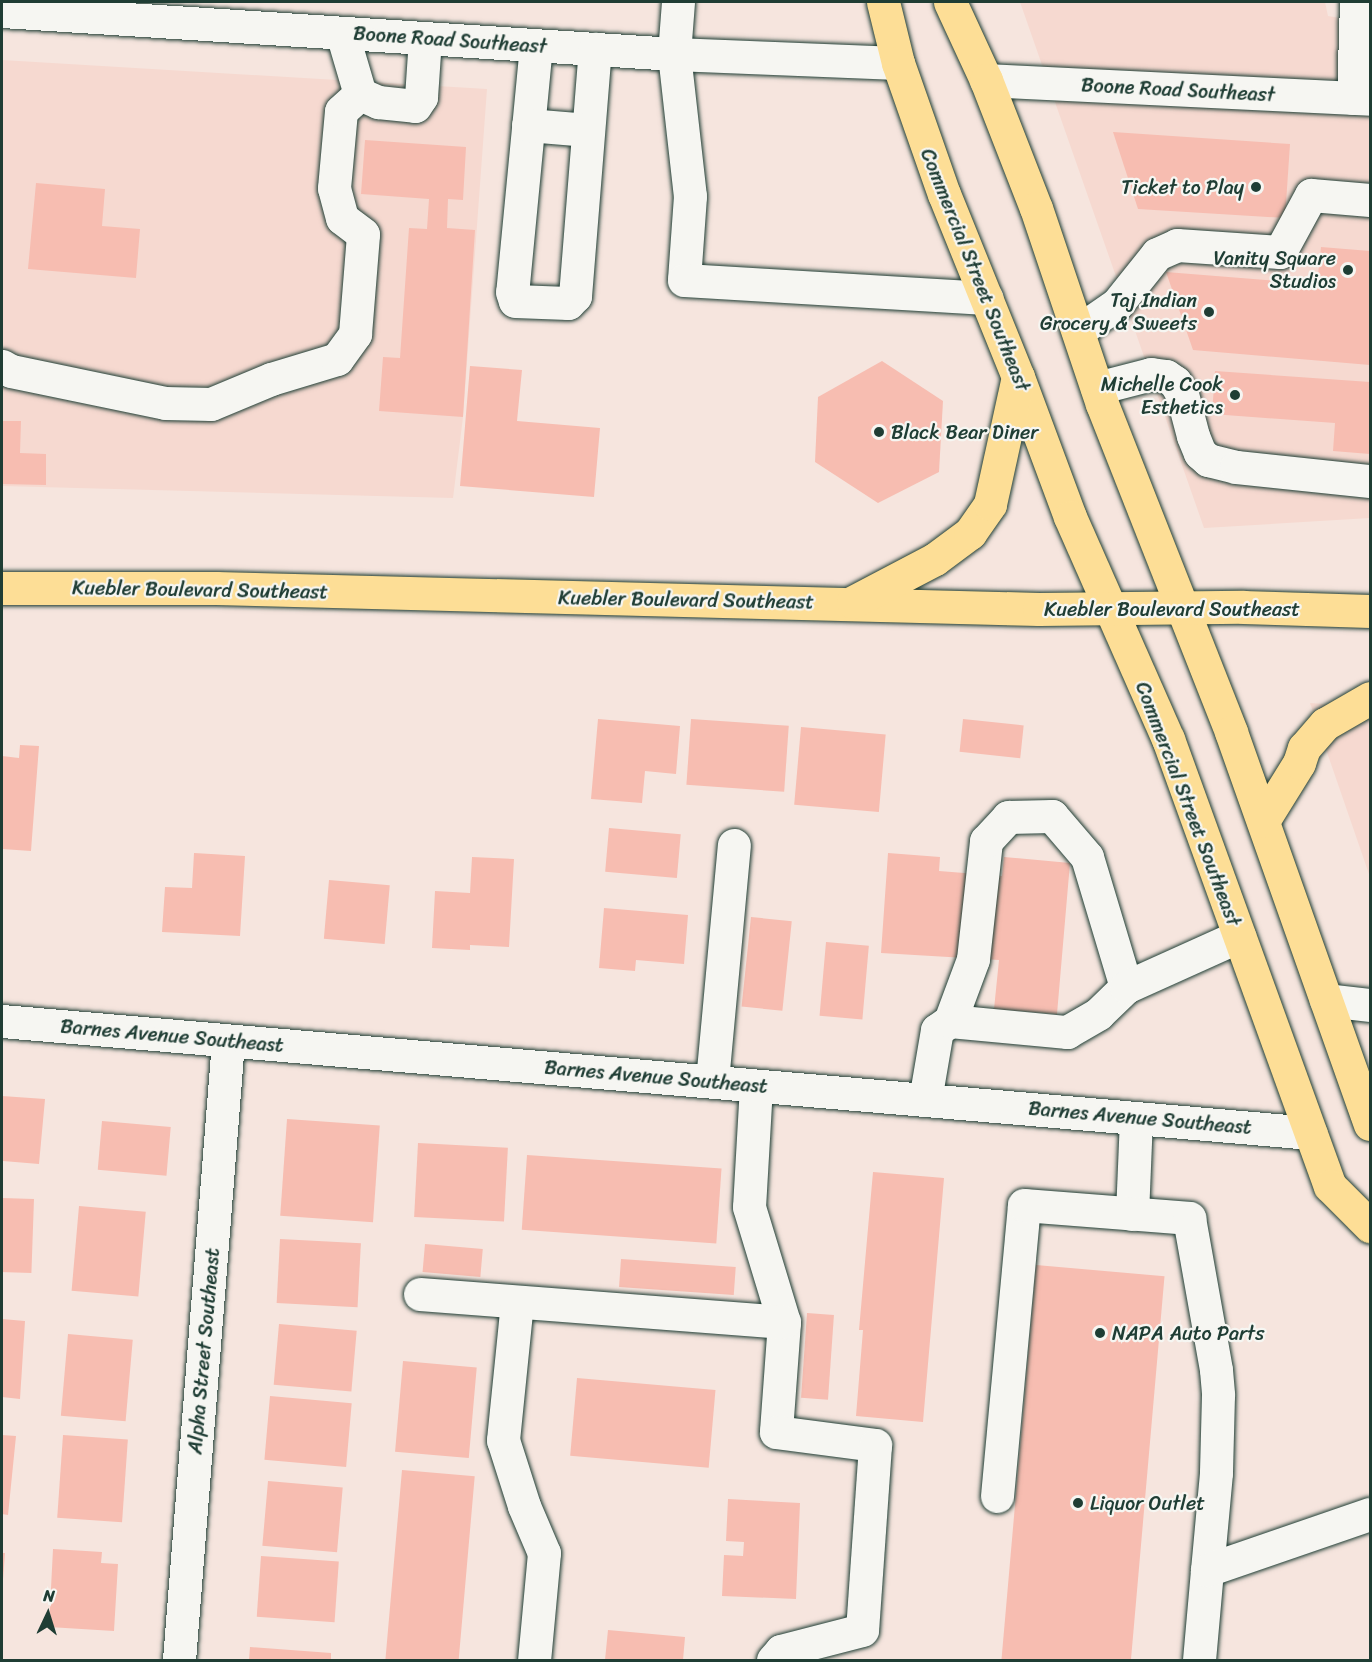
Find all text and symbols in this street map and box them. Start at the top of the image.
street label: Boone Road Southeast [351,21,549,59]
street label: Boone Road Southeast [1080,73,1276,107]
street label: Commercial Street Southeast [915,145,1035,395]
place label: Ticket to Play [1121,175,1244,199]
marker: Ticket to Play [1249,180,1263,194]
place label: Vanity Square Studios [1214,246,1336,293]
marker: Vanity Square Studios [1341,263,1355,277]
place label: Taj Indian Grocery & Sweets [1040,288,1197,335]
marker: Taj Indian Grocery & Sweets [1202,305,1216,319]
place label: Michelle Cook Esthetics [1101,372,1223,419]
marker: Michelle Cook Esthetics [1228,388,1242,402]
place label: Black Bear Diner [891,420,1038,444]
marker: Black Bear Diner [872,425,886,439]
street label: Kuebler Boulevard Southeast [73,576,327,604]
street label: Kuebler Boulevard Southeast [559,586,813,614]
street label: Kuebler Boulevard Southeast [1045,597,1299,621]
street label: Commercial Street Southeast [1130,678,1246,930]
street label: Barnes Avenue Southeast [60,1014,284,1058]
street label: Barnes Avenue Southeast [544,1055,768,1099]
street label: Barnes Avenue Southeast [1028,1096,1252,1140]
street label: Alpha Street Southeast [183,1246,225,1456]
place label: NAPA Auto Parts [1112,1321,1264,1345]
marker: NAPA Auto Parts [1093,1326,1107,1340]
place label: Liquor Outlet [1090,1491,1205,1515]
marker: Liquor Outlet [1071,1496,1085,1510]
text: N [43,1581,56,1610]
north arrow [18,1584,78,1644]

